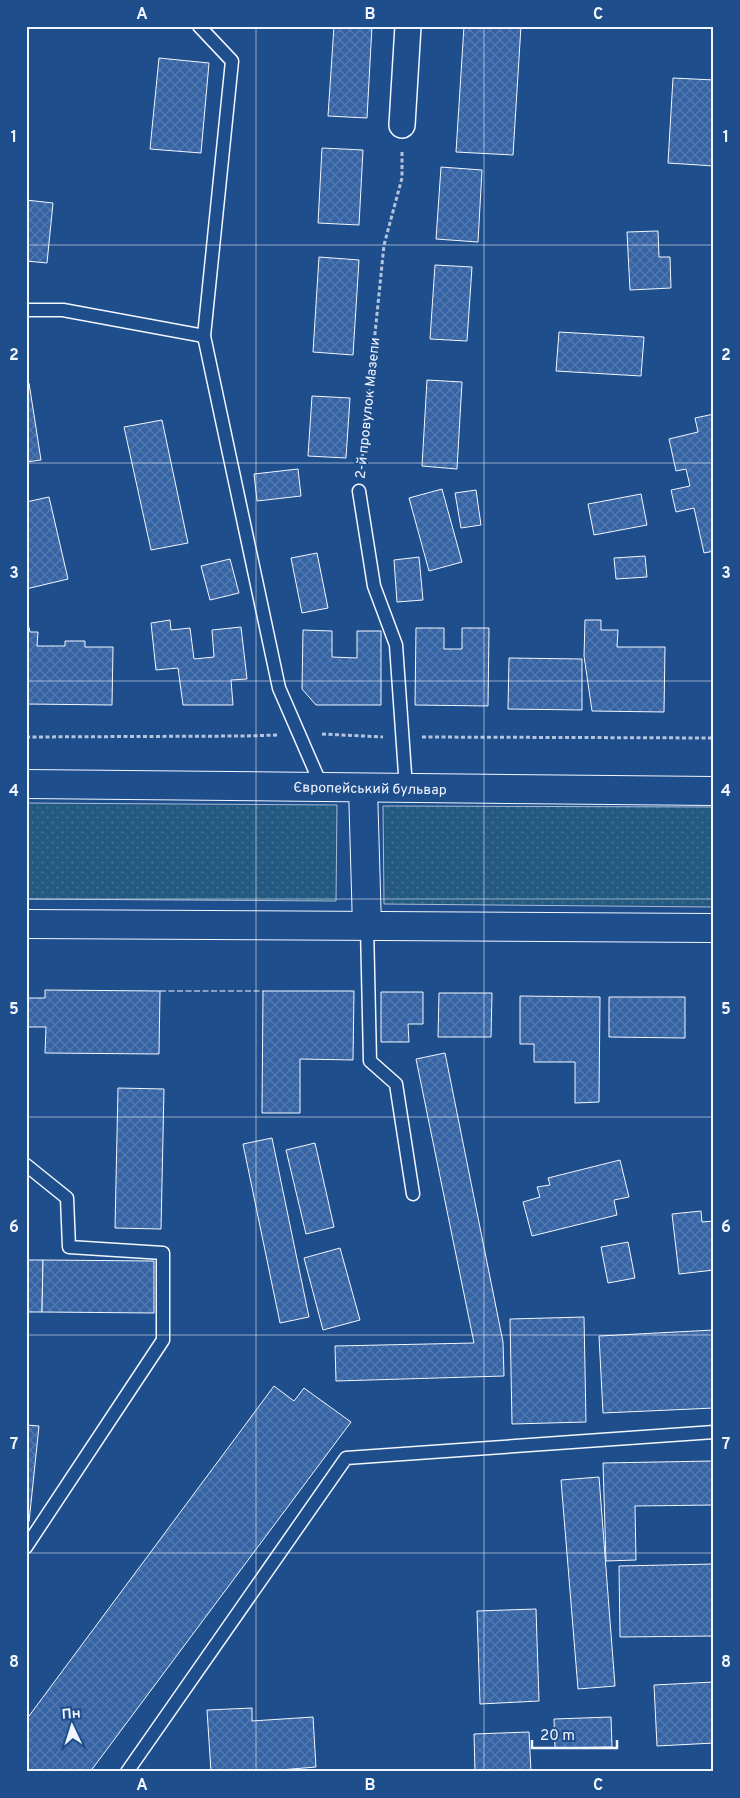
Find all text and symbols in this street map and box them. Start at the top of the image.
text: A [136,5,148,25]
text: B [364,5,376,25]
text: C [593,5,603,25]
text: 1 [11,128,17,148]
text: 1 [723,128,729,148]
street label: 2-й провулок Мазепи [353,336,384,480]
text: 2 [9,346,19,366]
text: 2 [721,346,731,366]
text: 3 [9,564,19,584]
text: 3 [721,564,731,584]
street label: Європейський бульвар [293,780,447,799]
text: 4 [9,782,19,802]
text: 4 [721,782,731,802]
text: 5 [9,1000,19,1020]
text: 5 [721,1000,731,1020]
text: 6 [9,1218,19,1238]
text: 6 [721,1218,731,1238]
text: 7 [10,1435,18,1455]
text: 7 [722,1435,730,1455]
text: 8 [9,1653,19,1673]
text: 8 [721,1653,731,1673]
north arrow [48,1700,98,1750]
text: Пн [61,1705,81,1724]
scale bar [532,1718,618,1750]
text: 20 m [540,1727,575,1746]
text: A [136,1776,148,1796]
text: B [364,1776,376,1796]
text: C [593,1776,603,1796]

